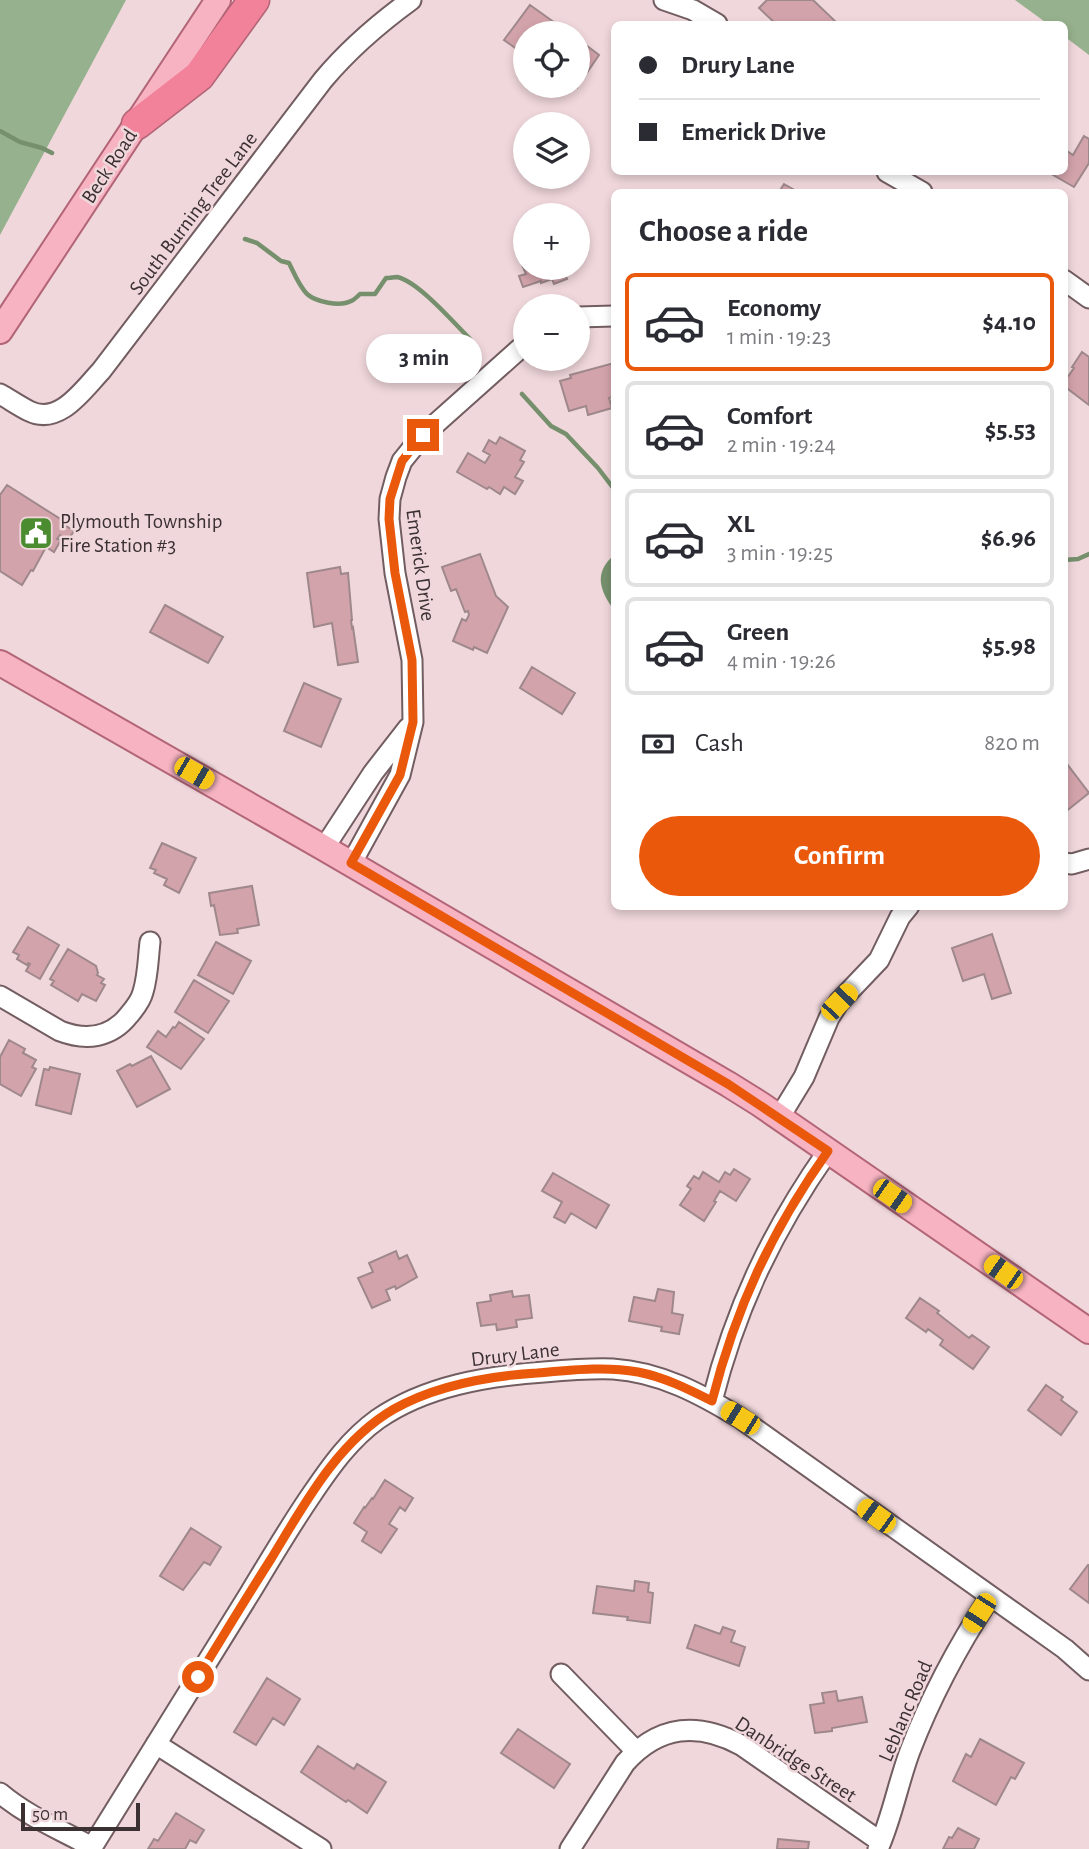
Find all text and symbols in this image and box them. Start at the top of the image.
map controls [513,21,590,371]
button: locate [513,21,590,98]
text: Drury Lane [681,52,795,78]
button: layers [513,112,590,189]
text: Emerick Drive [681,119,826,145]
street label: Beck Road [78,125,141,207]
street label: South Burning Tree Lane [125,128,261,299]
button: + [513,203,590,280]
text: Choose a ride [639,215,808,247]
icon: car [643,291,706,354]
button: − [513,294,590,371]
text: Economy [727,295,821,321]
text: $4.10 [982,309,1036,335]
text: 1 min · 19:23 [727,326,831,349]
callout: 3 min [365,334,481,382]
text: 3 min [399,347,449,370]
icon: car [643,399,706,462]
text: Comfort [727,403,812,429]
text: $5.53 [985,417,1036,443]
route end [407,419,439,451]
text: 2 min · 19:24 [727,434,835,457]
icon: car [643,507,706,570]
street label: Emerick Drive [402,508,439,623]
place label: Plymouth Township Fire Station #3 [60,511,222,556]
text: XL [727,511,754,537]
public building icon: Plymouth Township Fire Station #3 [17,514,55,552]
text: $6.96 [981,525,1036,551]
text: 3 min · 19:25 [727,542,833,565]
icon: car [643,615,706,678]
text: Green [727,619,789,645]
text: $5.98 [982,633,1036,659]
text: 4 min · 19:26 [727,650,836,673]
icon: cash [639,725,677,763]
text: Cash [695,730,744,756]
text: 820 m [984,732,1040,755]
car [171,753,218,793]
button: Confirm [639,816,1040,896]
car [817,980,862,1024]
car [869,1175,916,1217]
car [980,1251,1027,1293]
street label: Drury Lane [470,1339,561,1370]
car [717,1398,764,1438]
car [853,1495,900,1537]
car [959,1590,1000,1636]
street label: Leblanc Road [875,1657,936,1765]
route start [182,1661,214,1693]
street label: Danbridge Street [731,1712,860,1807]
scale bar [21,1800,140,1832]
text: 50 m [32,1805,68,1824]

